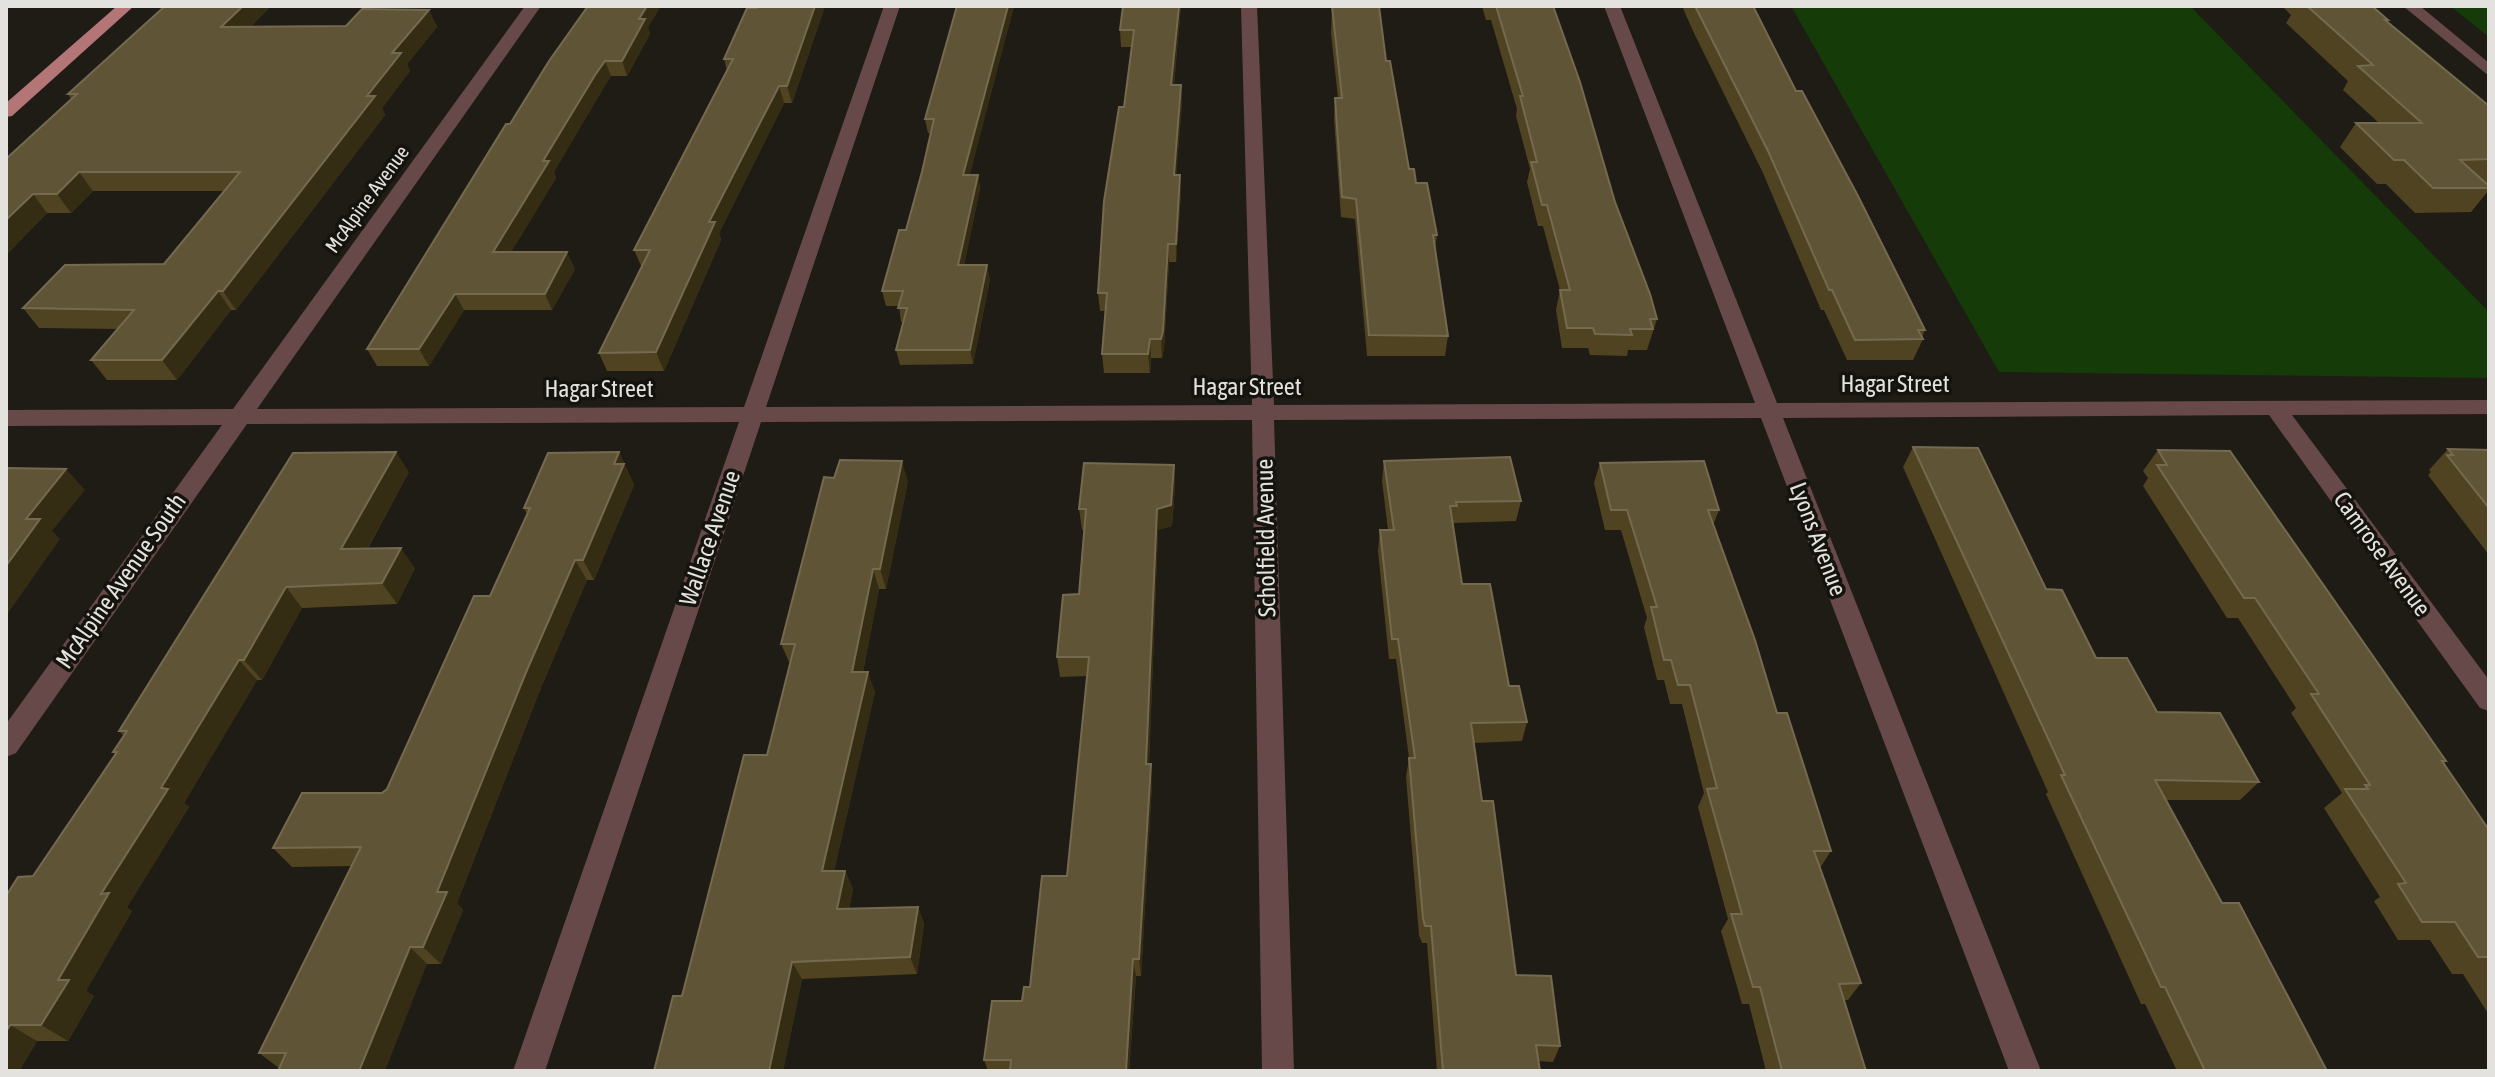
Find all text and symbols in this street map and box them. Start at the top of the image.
street label: McAlpine Avenue [320,141,413,257]
street label: Hagar Street [1840,370,1950,397]
street label: Hagar Street [1192,373,1302,400]
street label: Hagar Street [544,375,654,402]
street label: Scholfield Avenue [1251,459,1280,617]
street label: Wallace Avenue [674,467,745,609]
street label: Lyons Avenue [1784,478,1852,599]
street label: Camrose Avenue [2328,486,2436,621]
street label: McAlpine Avenue South [50,488,191,673]

